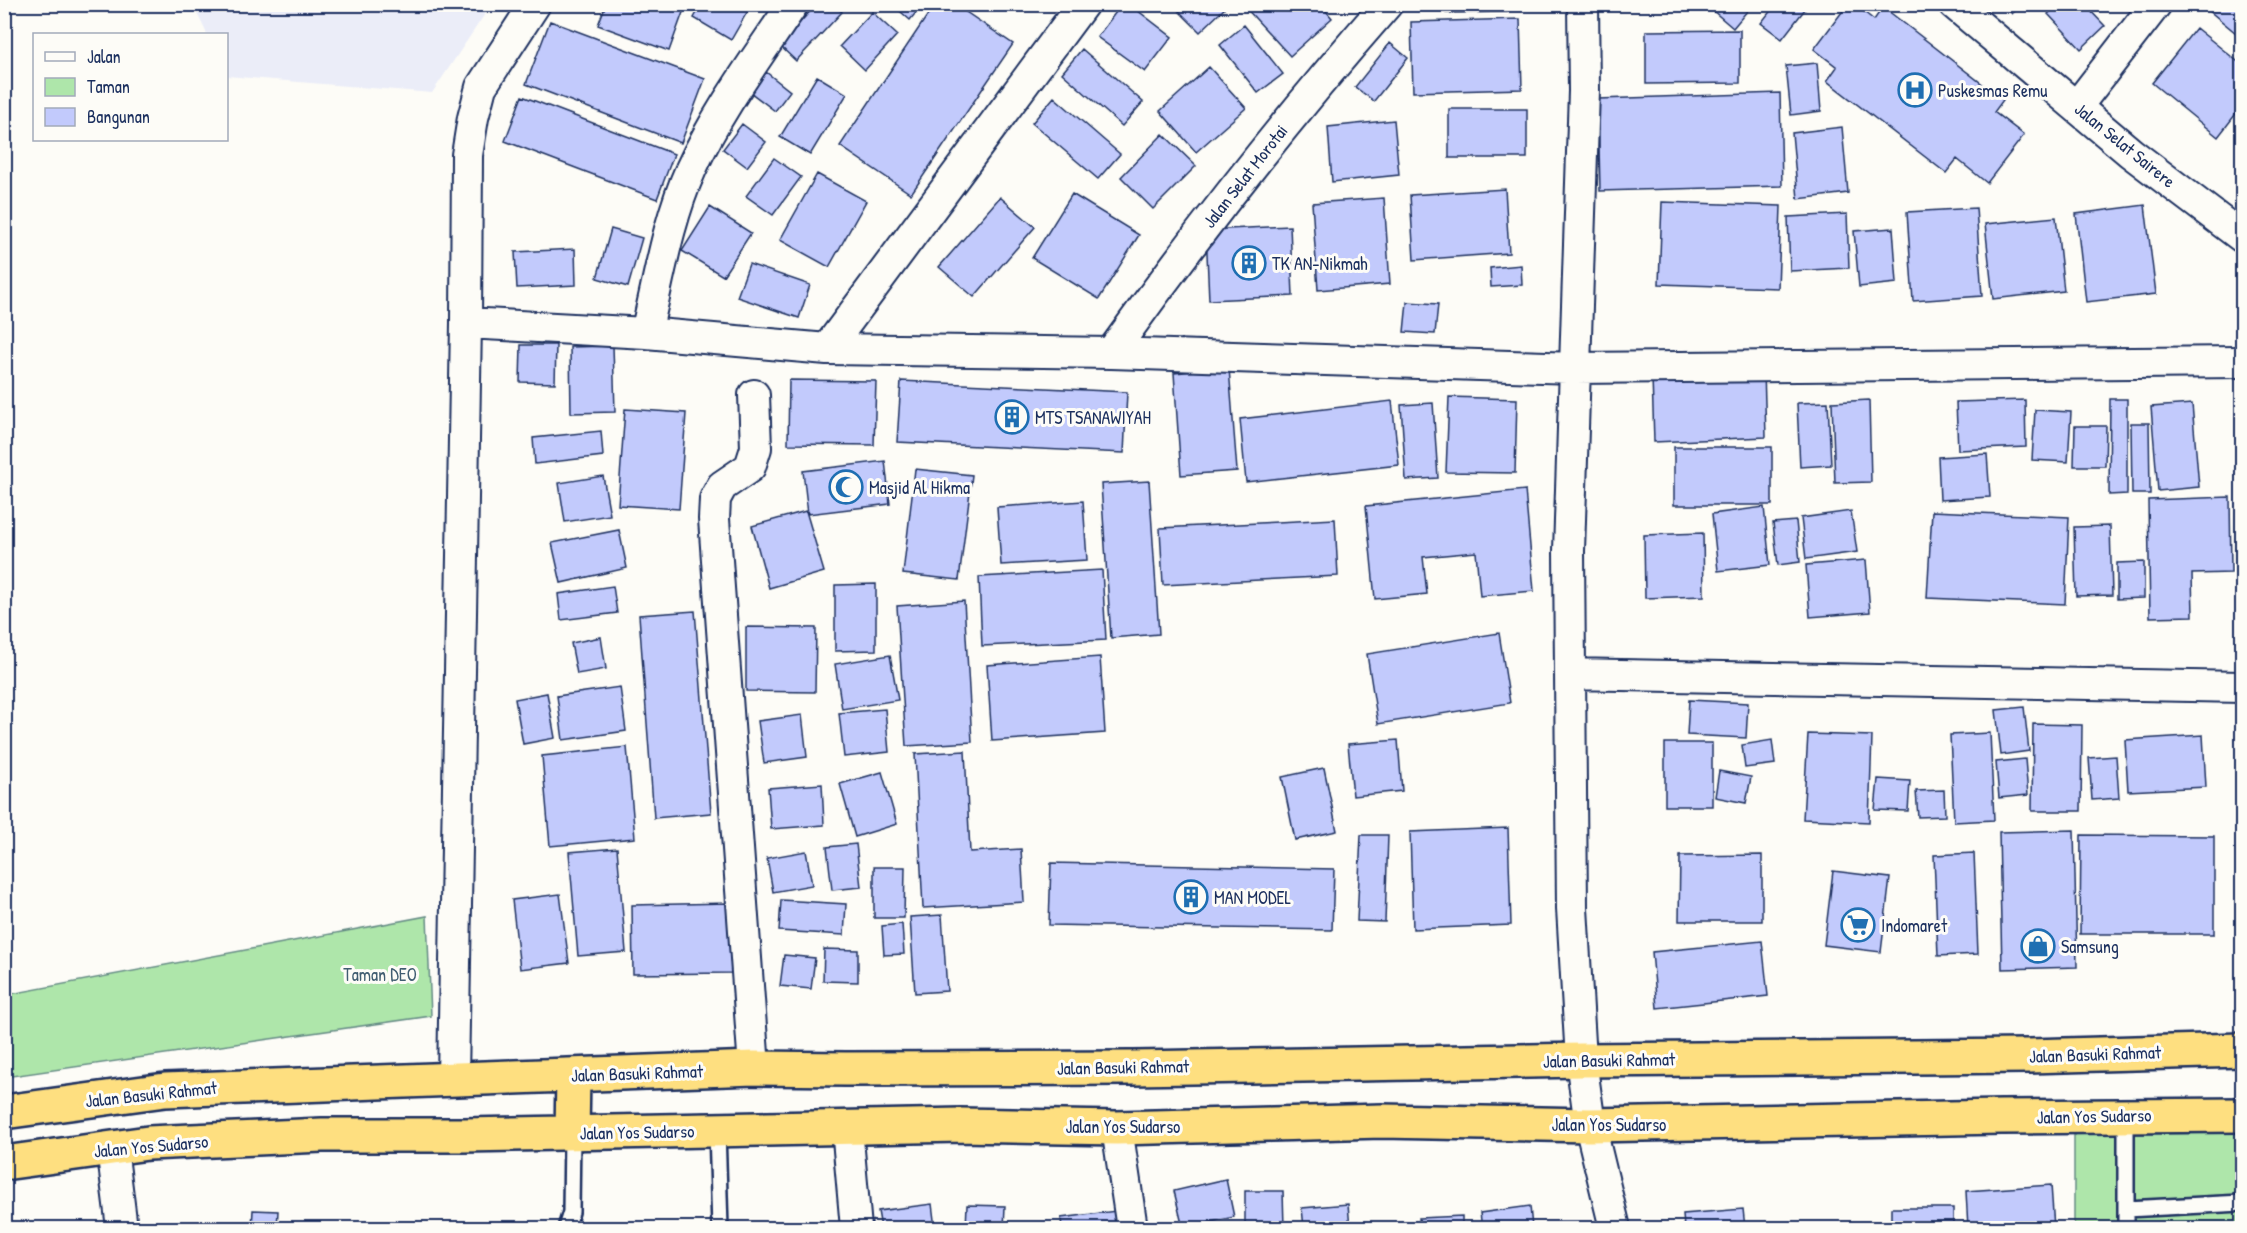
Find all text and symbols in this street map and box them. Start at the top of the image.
legend [33,33,228,141]
text: Jalan [87,44,121,69]
hospital icon: Puskesmas Remu [1897,72,1933,108]
text: Taman [87,74,130,99]
place label: Puskesmas Remu [1938,78,2048,103]
street label: Jalan Selat Sairere [2069,97,2181,193]
text: Bangunan [87,104,150,129]
street label: Jalan Selat Morotai [1197,119,1293,233]
building icon: TK AN-Nikmah [1231,245,1267,281]
place label: TK AN-Nikmah [1272,251,1368,276]
building icon: MTS TSANAWIYAH [994,399,1030,435]
place label: MTS TSANAWIYAH [1035,405,1151,430]
mosque icon: Masjid Al Hikma [828,469,864,505]
place label: Masjid Al Hikma [869,475,970,500]
building icon: MAN MODEL [1173,879,1209,915]
place label: MAN MODEL [1214,885,1291,910]
supermarket icon: Indomaret [1840,907,1876,943]
place label: Indomaret [1881,913,1948,938]
shop icon: Samsung [2020,928,2056,964]
place label: Samsung [2061,934,2119,959]
park label: Taman DEO [343,962,417,987]
street label: Jalan Basuki Rahmat [2029,1039,2162,1069]
street label: Jalan Basuki Rahmat [1543,1046,1676,1074]
street label: Jalan Basuki Rahmat [1057,1053,1190,1081]
street label: Jalan Basuki Rahmat [571,1058,704,1088]
street label: Jalan Basuki Rahmat [84,1075,219,1113]
street label: Jalan Yos Sudarso [2036,1103,2152,1129]
street label: Jalan Yos Sudarso [1552,1112,1666,1137]
street label: Jalan Yos Sudarso [1066,1114,1180,1139]
street label: Jalan Yos Sudarso [579,1119,695,1145]
street label: Jalan Yos Sudarso [93,1129,209,1163]

